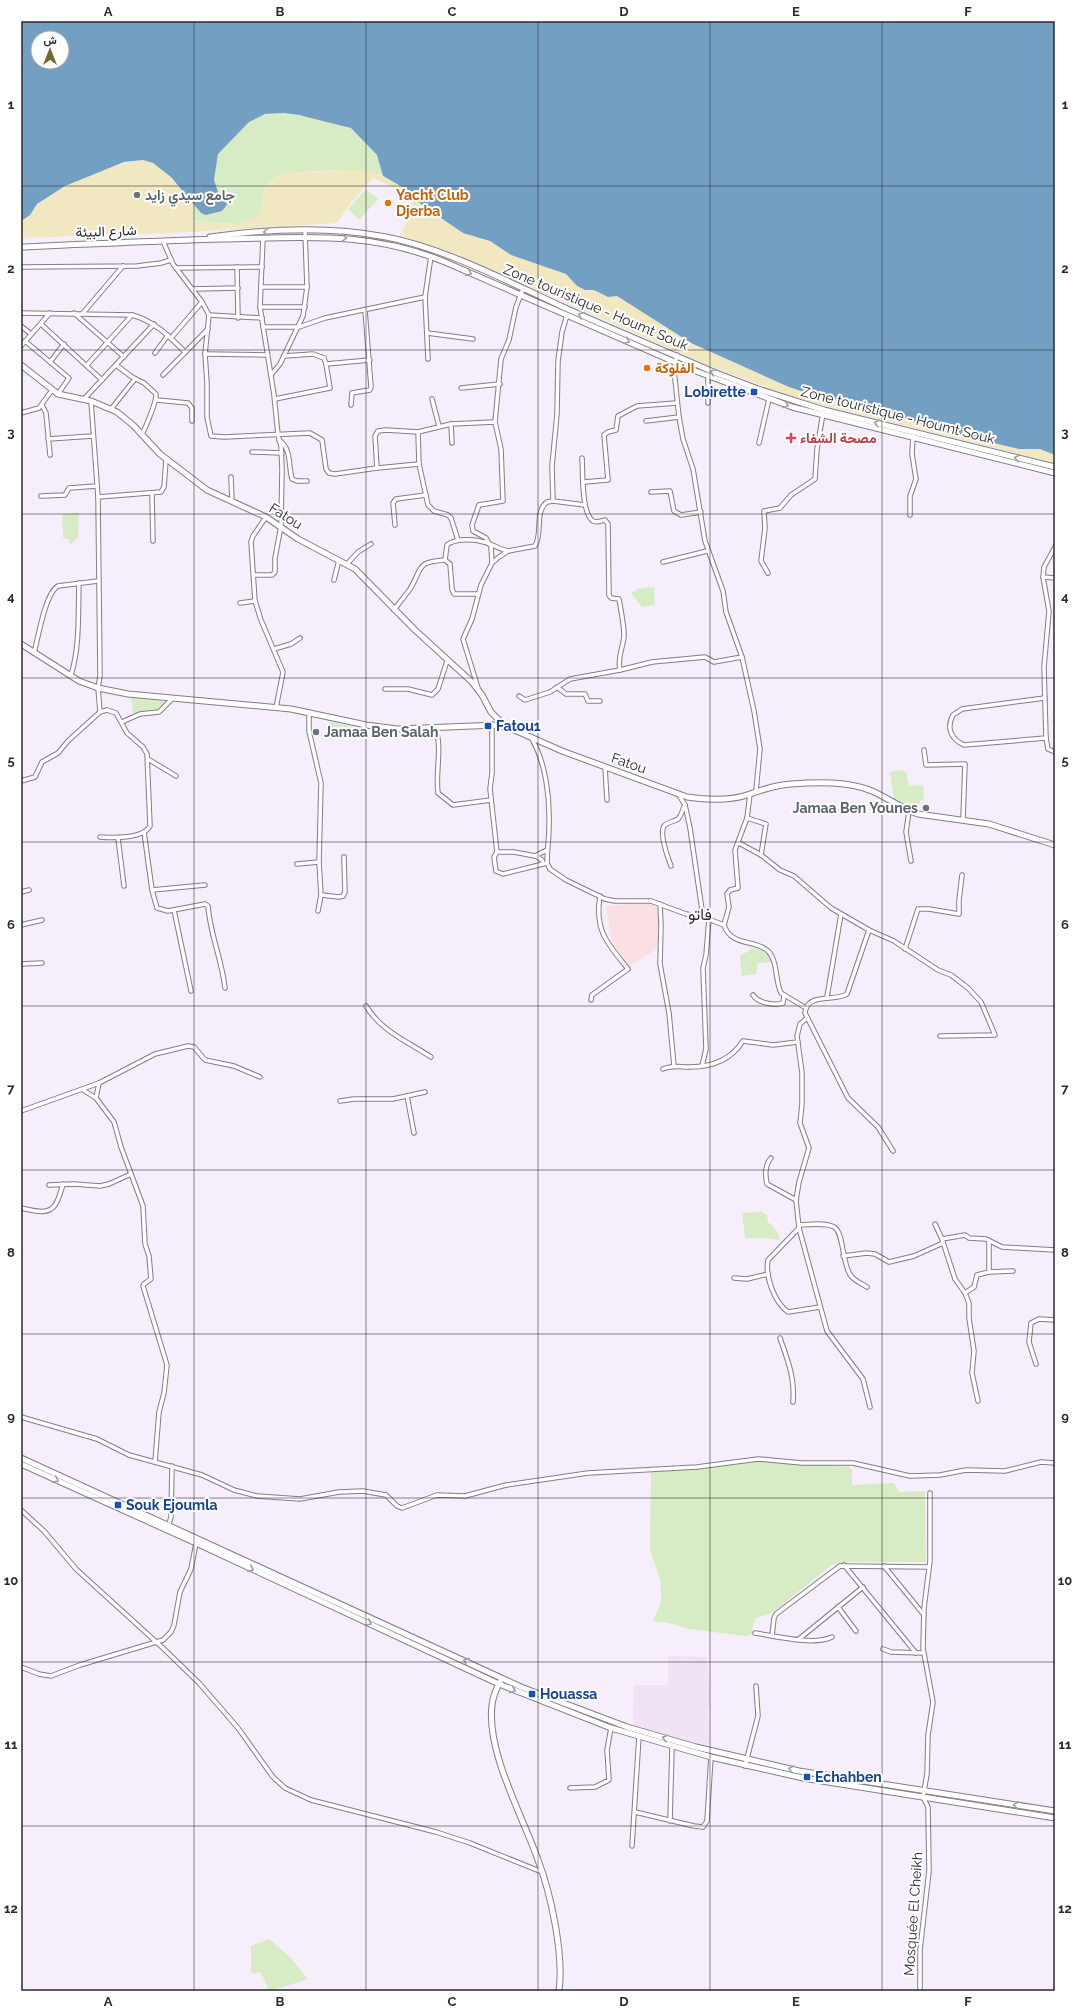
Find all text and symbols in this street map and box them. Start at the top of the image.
text: A [104,4,113,19]
text: B [276,4,285,19]
text: C [448,4,457,19]
text: D [619,4,629,19]
text: E [792,4,800,19]
text: F [964,4,972,19]
north arrow [30,30,70,70]
text: ش [43,34,57,47]
text: 1 [8,97,15,112]
text: 1 [1062,97,1069,112]
place label: جامع سيدي زايد [145,187,236,207]
place label: Yacht Club Djerba [396,187,469,219]
marker: جامع سيدي زايد [132,190,142,200]
marker: Yacht Club Djerba [383,198,393,208]
street label: شارع البيئة [75,222,137,243]
one-way arrow [263,228,269,236]
one-way arrow [341,233,348,242]
text: 2 [7,261,15,276]
street label: Zone touristique - Houmt Souk [501,261,691,354]
text: 2 [1061,261,1069,276]
one-way arrow [465,268,472,276]
one-way arrow [578,312,586,320]
one-way arrow [622,336,630,344]
place label: الفلوكة [655,360,694,377]
marker: الفلوكة [642,363,652,373]
one-way arrow [710,368,717,376]
street label: Zone touristique - Houmt Souk [799,383,997,447]
place label: Lobirette [684,384,747,400]
marker: Lobirette [749,387,759,397]
one-way arrow [782,401,789,409]
one-way arrow [874,419,881,428]
text: 3 [7,425,15,440]
text: 3 [1061,425,1069,440]
place label: مصحة الشفاء [800,430,877,446]
marker: مصحة الشفاء [785,432,797,444]
one-way arrow [1014,454,1020,462]
street label: Fatou [266,500,306,532]
text: 4 [7,589,15,604]
text: 4 [1061,589,1069,604]
place label: Fatou1 [496,718,541,734]
marker: Fatou1 [483,721,493,731]
place label: Jamaa Ben Salah [324,724,438,740]
marker: Jamaa Ben Salah [311,727,321,737]
street label: Fatou [609,750,649,776]
text: 5 [7,753,15,768]
text: 5 [1061,753,1069,768]
place label: Jamaa Ben Younes [793,800,918,816]
marker: Jamaa Ben Younes [921,803,931,813]
district label: فاتو [688,905,712,925]
text: 6 [7,917,15,932]
text: 6 [1061,917,1069,932]
text: 7 [7,1081,15,1096]
text: 7 [1061,1081,1069,1096]
text: 8 [7,1245,15,1260]
text: 8 [1061,1245,1069,1260]
text: 9 [7,1409,15,1424]
text: 9 [1061,1409,1069,1424]
one-way arrow [53,1476,60,1484]
place label: Souk Ejoumla [126,1497,218,1513]
marker: Souk Ejoumla [113,1500,123,1510]
one-way arrow [247,1564,255,1572]
text: 10 [4,1573,18,1588]
text: 10 [1058,1573,1072,1588]
one-way arrow [365,1618,373,1626]
one-way arrow [462,1658,469,1666]
one-way arrow [508,1685,516,1693]
place label: Houassa [540,1686,597,1702]
marker: Houassa [527,1689,537,1699]
one-way arrow [662,1734,669,1743]
text: 11 [5,1737,18,1752]
text: 11 [1059,1737,1072,1752]
one-way arrow [788,1766,794,1774]
place label: Echahben [815,1769,882,1785]
marker: Echahben [802,1772,812,1782]
one-way arrow [1013,1801,1019,1810]
street label: Mosquée El Cheikh [901,1851,925,1977]
text: 12 [4,1901,18,1916]
text: 12 [1058,1901,1072,1916]
text: A [104,1994,113,2009]
text: B [276,1994,285,2009]
text: C [448,1994,457,2009]
text: D [619,1994,629,2009]
text: E [792,1994,800,2009]
text: F [964,1994,972,2009]

